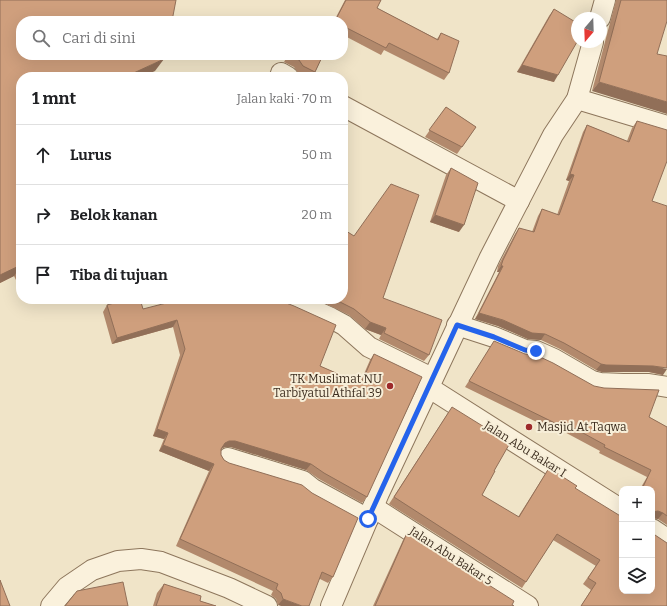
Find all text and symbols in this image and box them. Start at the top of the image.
north arrow [571,12,607,48]
search box [16,16,348,60]
icon: search [30,27,52,49]
text: Cari di sini [62,29,135,47]
text: 1 mnt [32,88,76,109]
text: Jalan kaki · 70 m [237,91,332,106]
icon: ahead [32,144,54,166]
text: Lurus [70,146,112,164]
text: 50 m [302,147,332,162]
icon: right [32,204,54,226]
text: Belok kanan [70,206,158,224]
text: 20 m [302,207,332,222]
icon: arrive [32,264,54,286]
text: Tiba di tujuan [70,266,168,284]
route end [527,342,545,360]
place label: TK Muslimat NU Tarbiyatul Athfal 39 [273,372,382,400]
marker: TK Muslimat NU Tarbiyatul Athfal 39 [385,381,395,391]
street label: Jalan Abu Bakar I [480,418,569,480]
place label: Masjid At Taqwa [537,420,627,434]
marker: Masjid At Taqwa [524,422,534,432]
map controls [619,486,655,594]
button: + [619,486,655,522]
route start [359,510,377,528]
button: − [619,522,655,558]
street label: Jalan Abu Bakar 5 [406,523,495,588]
button: layers [619,558,655,594]

